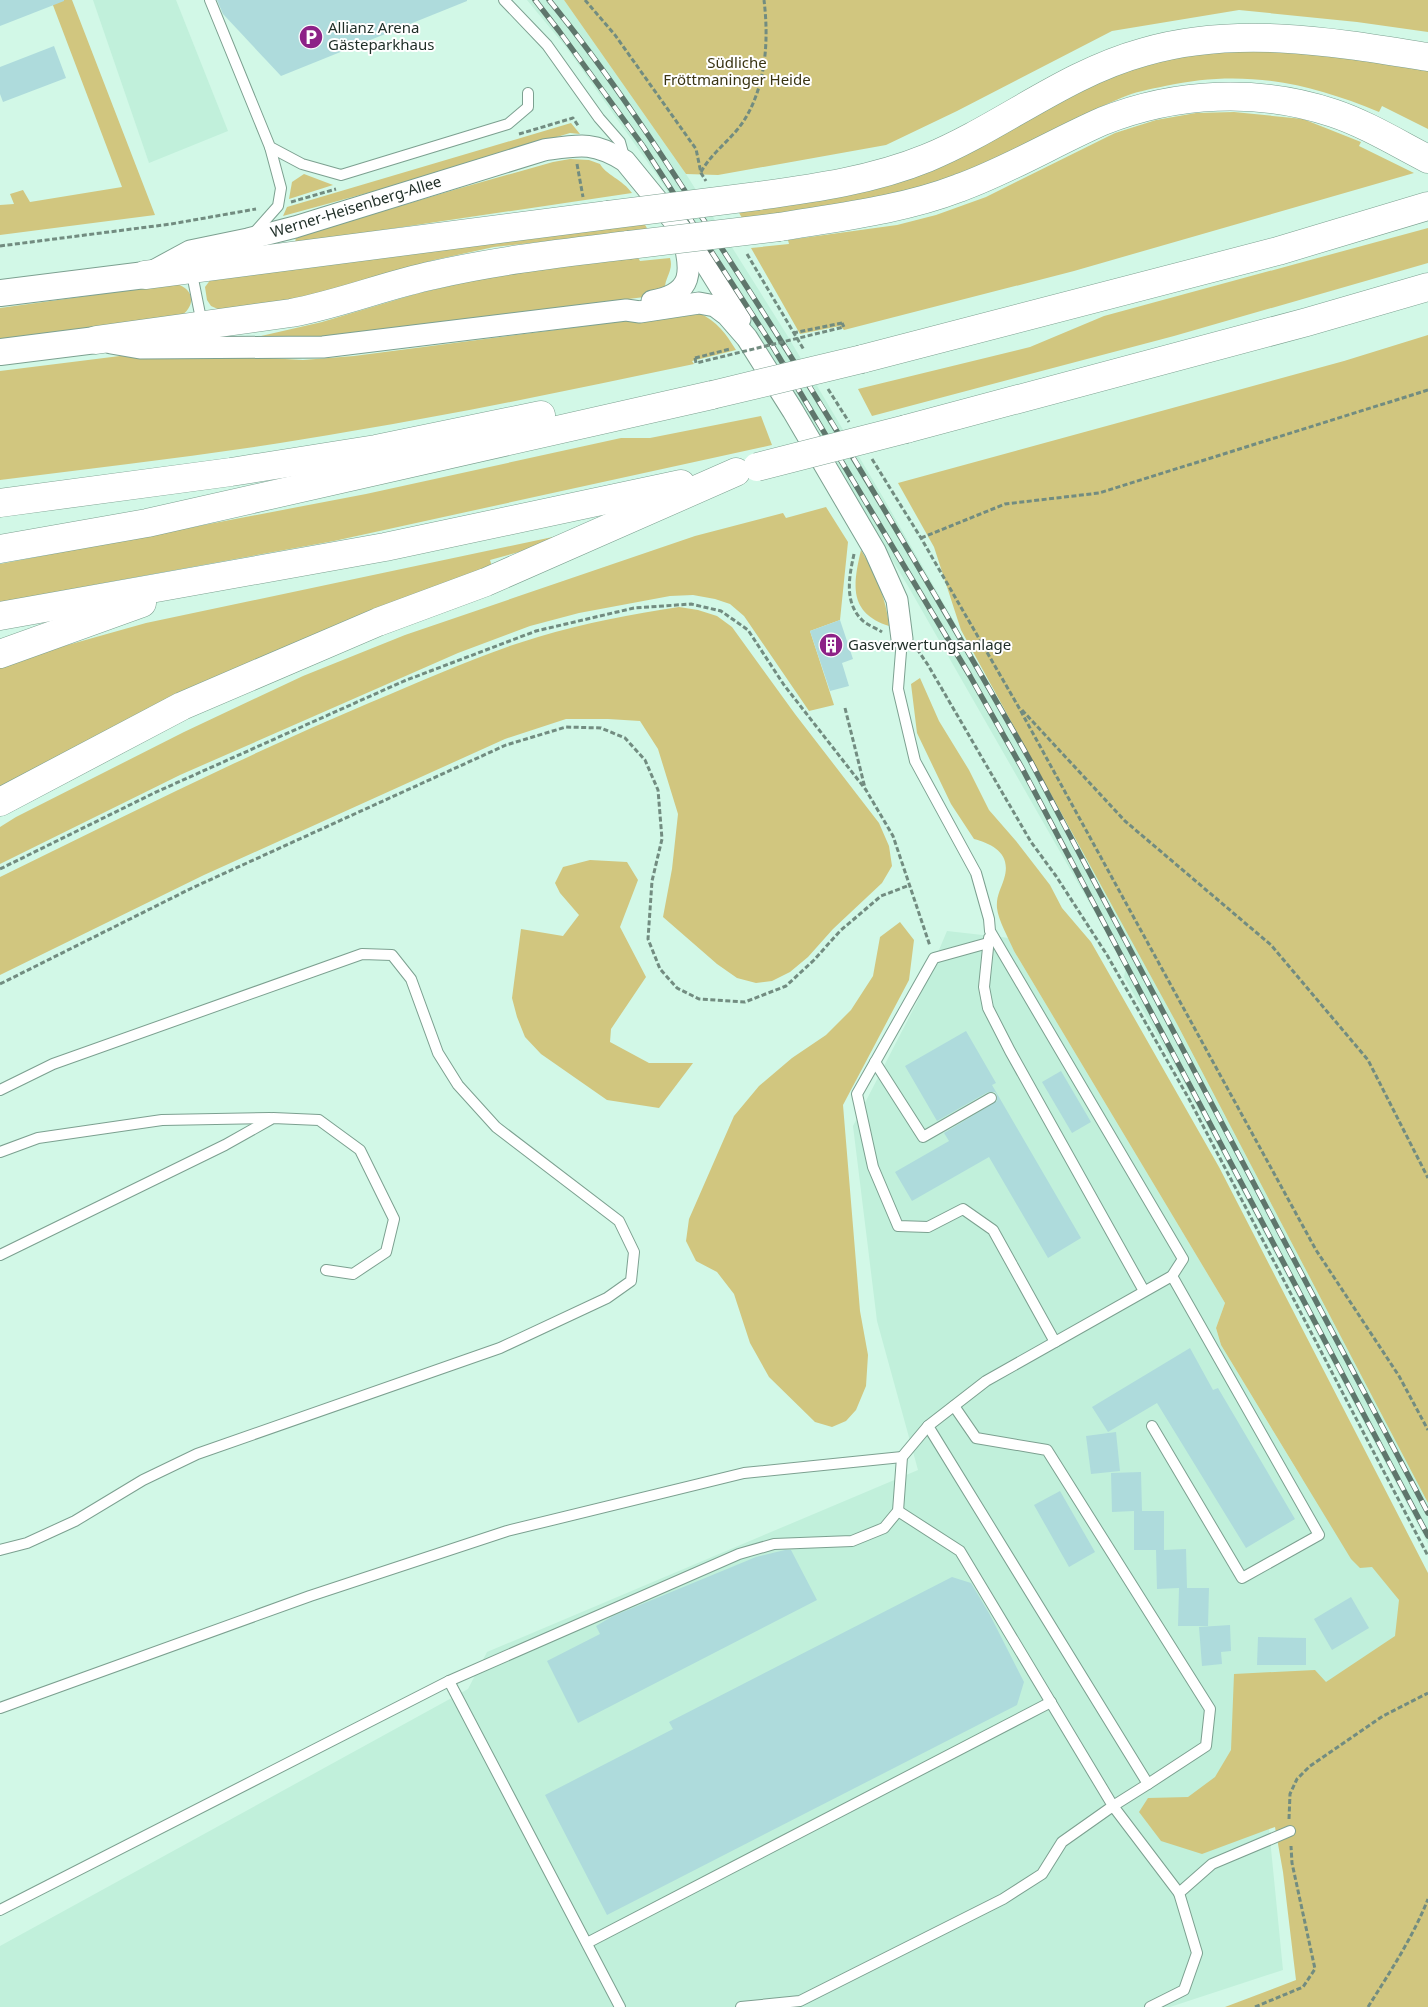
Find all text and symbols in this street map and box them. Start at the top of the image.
place label: Allianz Arena Gästeparkhaus [328,17,434,54]
parking icon: Allianz Arena Gästeparkhaus [298,24,324,50]
park label: Südliche Fröttmaninger Heide [663,52,811,89]
street label: Werner-Heisenberg-Allee [268,171,443,242]
building icon: Gasverwertungsanlage [818,632,844,658]
place label: Gasverwertungsanlage [848,634,1011,654]

